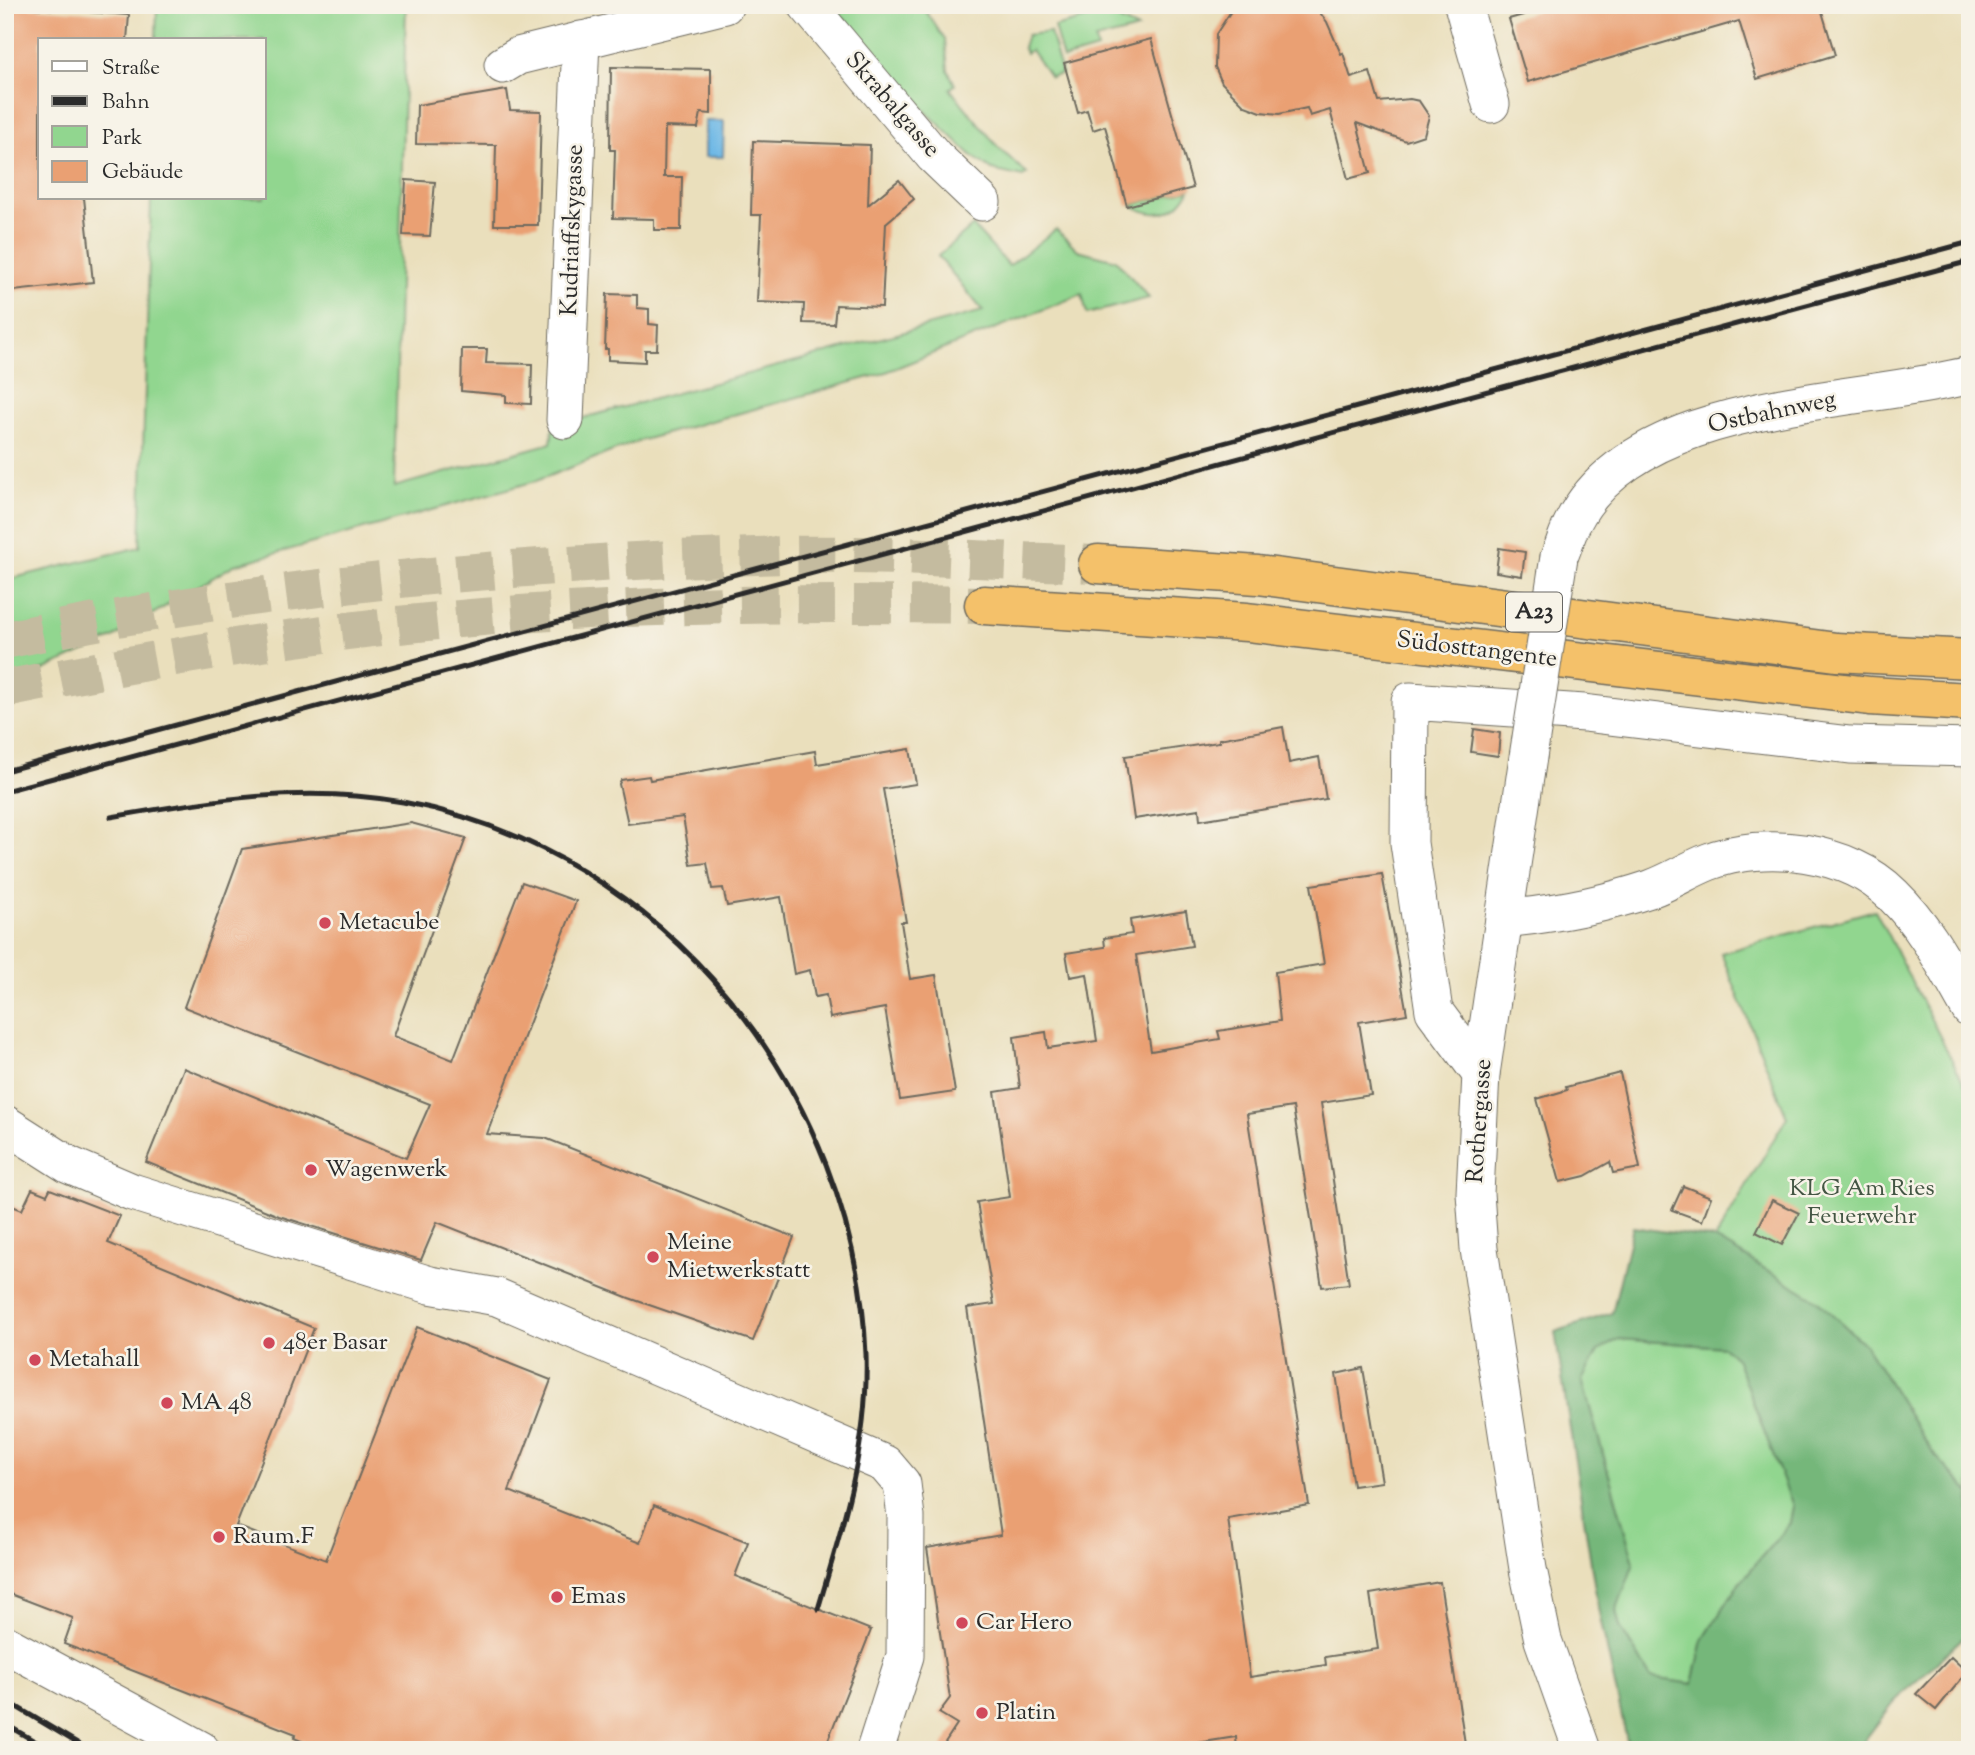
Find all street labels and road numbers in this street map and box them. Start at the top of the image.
street label: Skrabalgasse [836,45,948,165]
street label: Kudriaffskygasse [553,144,593,316]
street label: Ostbahnweg [1705,383,1839,443]
road number: A23 [1506,592,1562,632]
street label: Südosttangente [1395,623,1559,677]
street label: Rothergasse [1459,1058,1501,1184]

